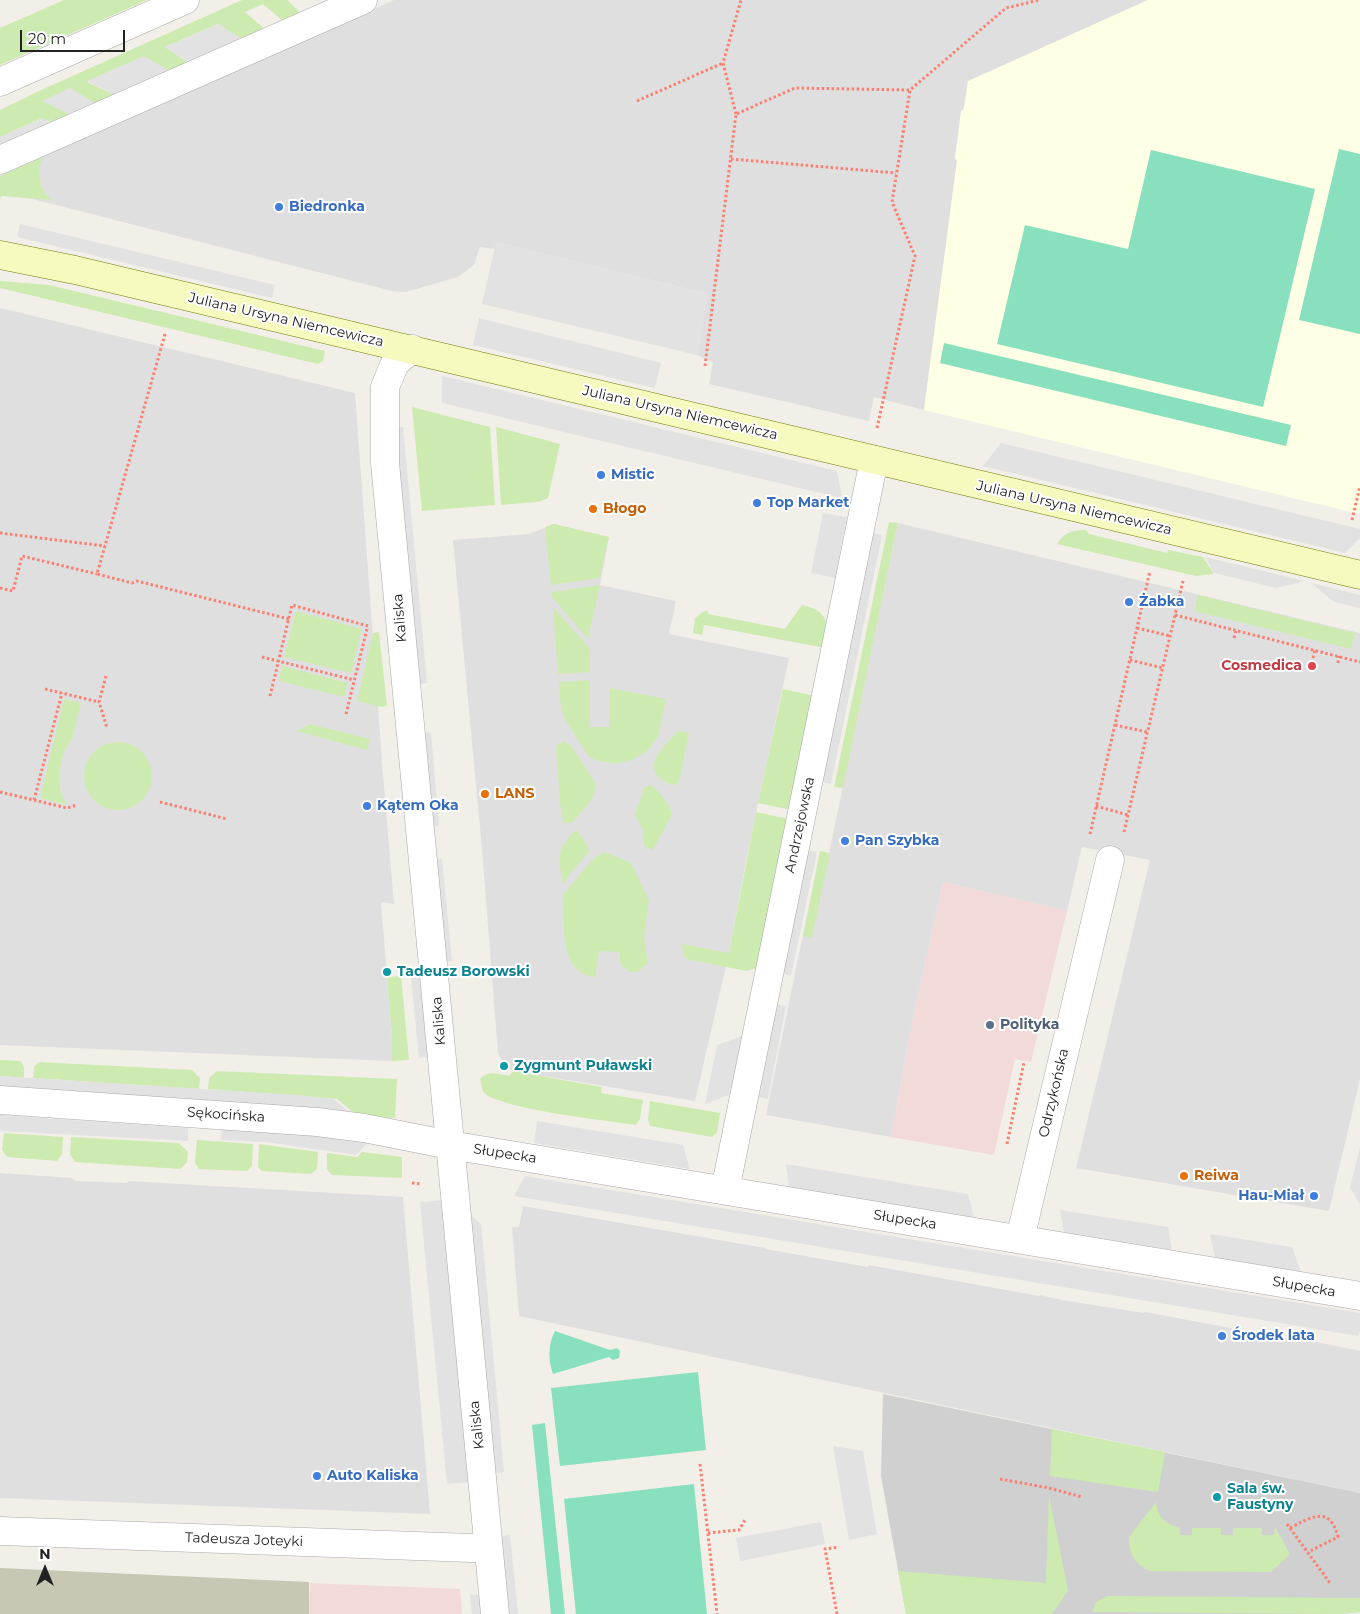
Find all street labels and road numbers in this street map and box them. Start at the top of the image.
street label: Juliana Ursyna Niemcewicza [187,289,385,351]
street label: Juliana Ursyna Niemcewicza [581,382,779,444]
street label: Juliana Ursyna Niemcewicza [975,477,1173,539]
street label: Kaliska [390,593,410,643]
street label: Andrzejowska [782,775,818,875]
street label: Kaliska [429,996,449,1046]
street label: Odrzykońska [1036,1047,1072,1139]
street label: Sękocińska [186,1104,266,1126]
street label: Słupecka [472,1141,538,1167]
street label: Słupecka [872,1207,938,1233]
street label: Słupecka [1271,1273,1337,1301]
street label: Kaliska [466,1400,488,1450]
street label: Tadeusza Joteyki [185,1530,303,1550]

